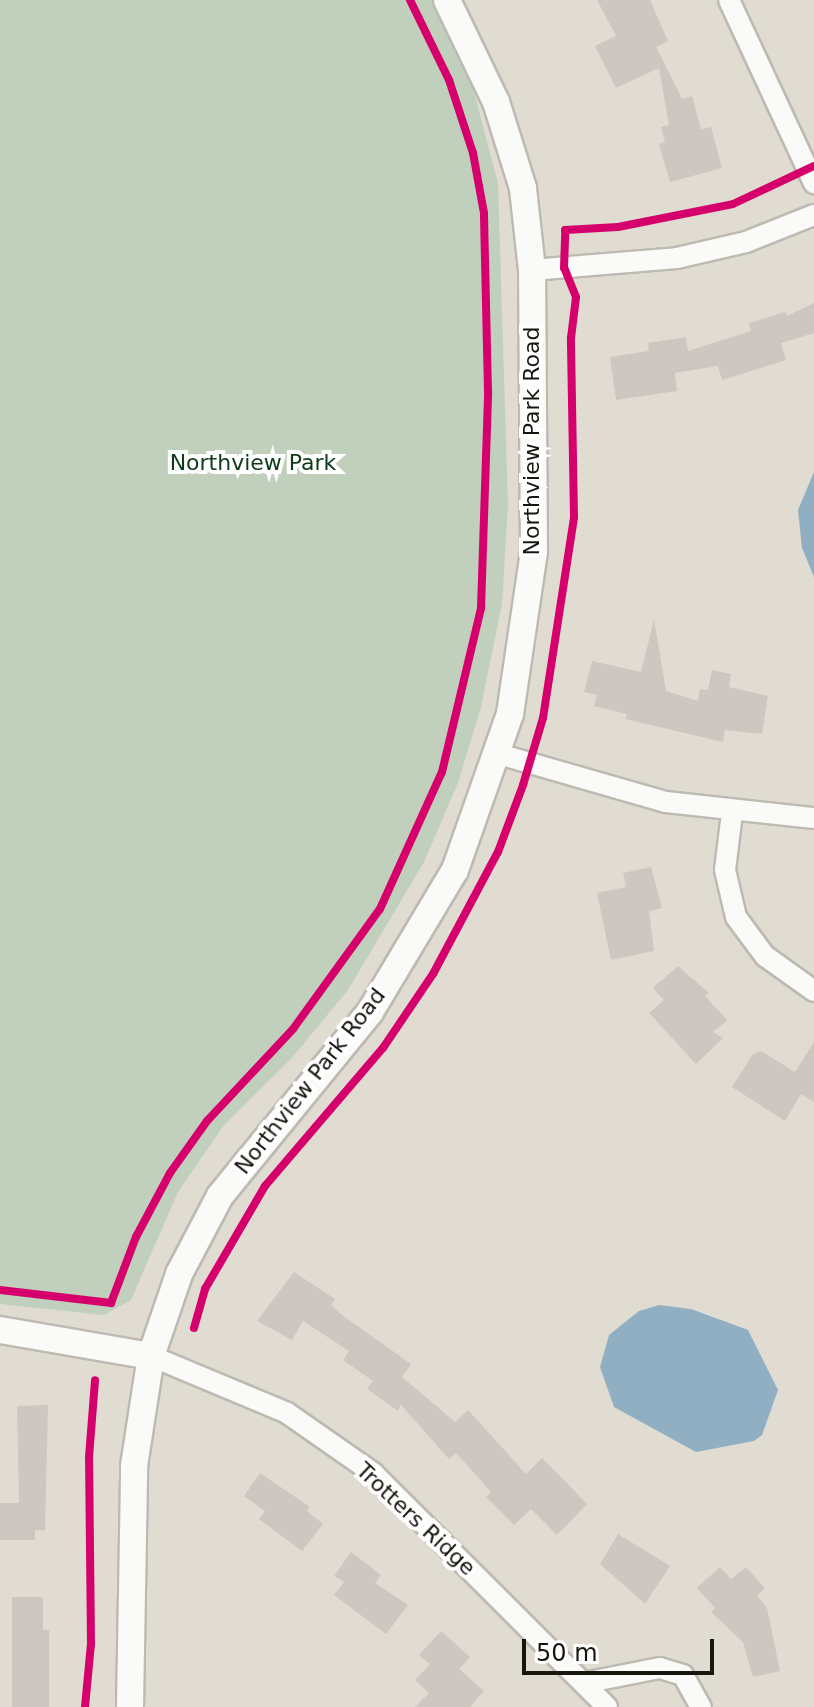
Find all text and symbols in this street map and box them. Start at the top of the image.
street label: Northview Park Road [519,327,545,555]
park label: Northview Park [170,450,336,476]
street label: Northview Park Road [229,983,391,1179]
street label: Trotters Ridge [351,1457,481,1581]
scale bar [526,1623,718,1673]
text: 50 m [536,1639,598,1667]

